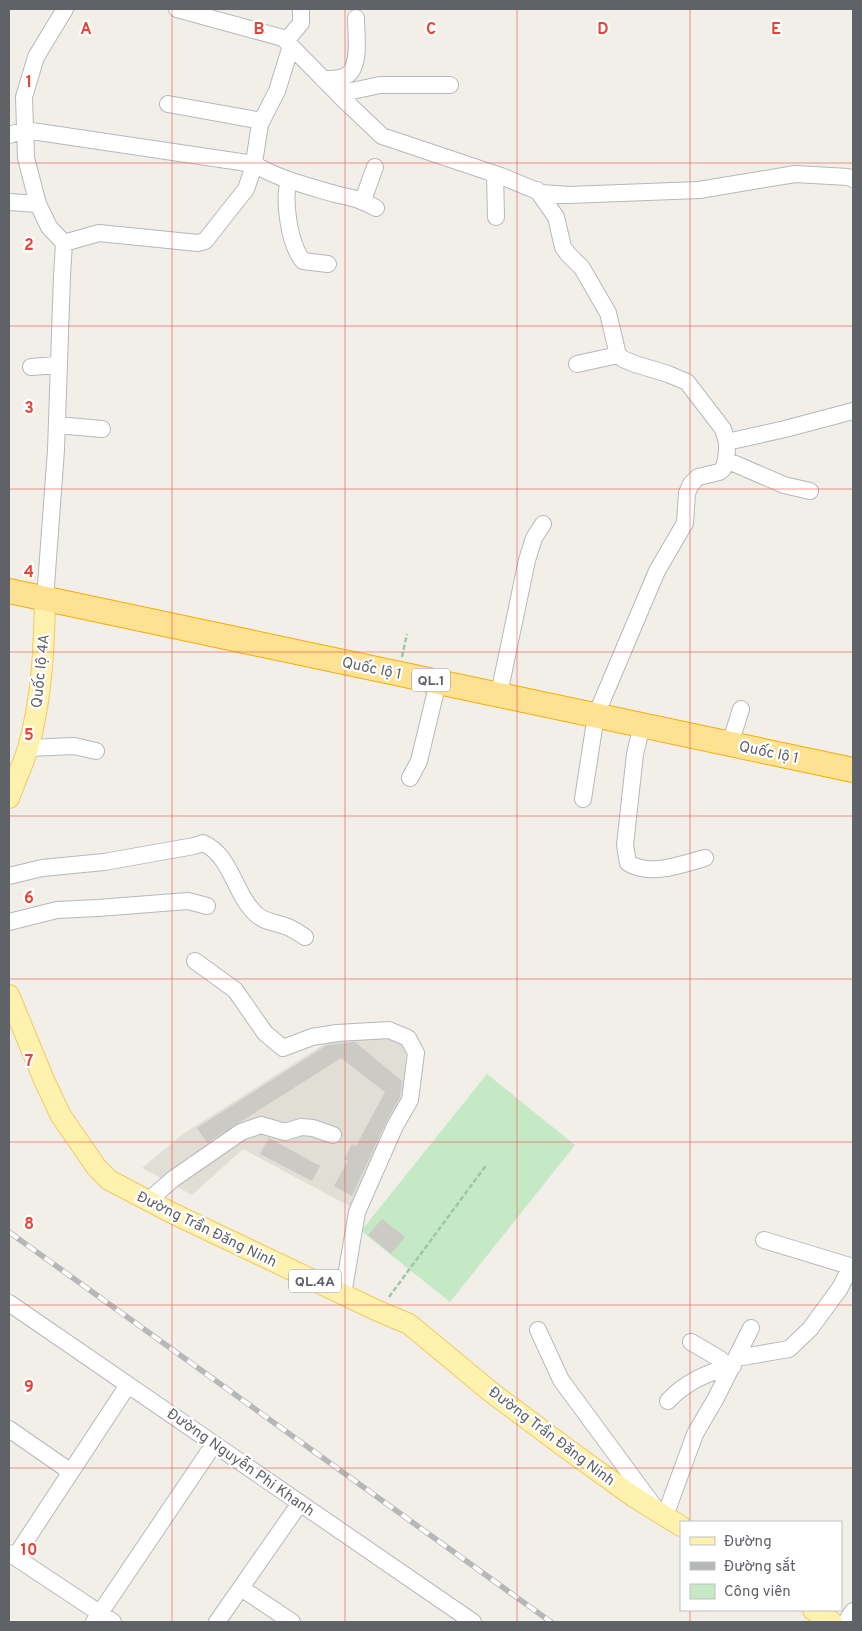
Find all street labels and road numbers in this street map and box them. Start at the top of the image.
street label: Quốc lộ 4A [27,633,55,709]
street label: Quốc lộ 1 [340,653,403,685]
road number: QL.1 [412,668,450,692]
street label: Quốc lộ 1 [737,737,800,769]
street label: Đường Trần Đăng Ninh [133,1187,280,1273]
road number: QL.4A [289,1270,341,1292]
street label: Đường Trần Đăng Ninh [484,1383,619,1491]
street label: Đường Nguyễn Phi Khanh [163,1403,319,1521]

